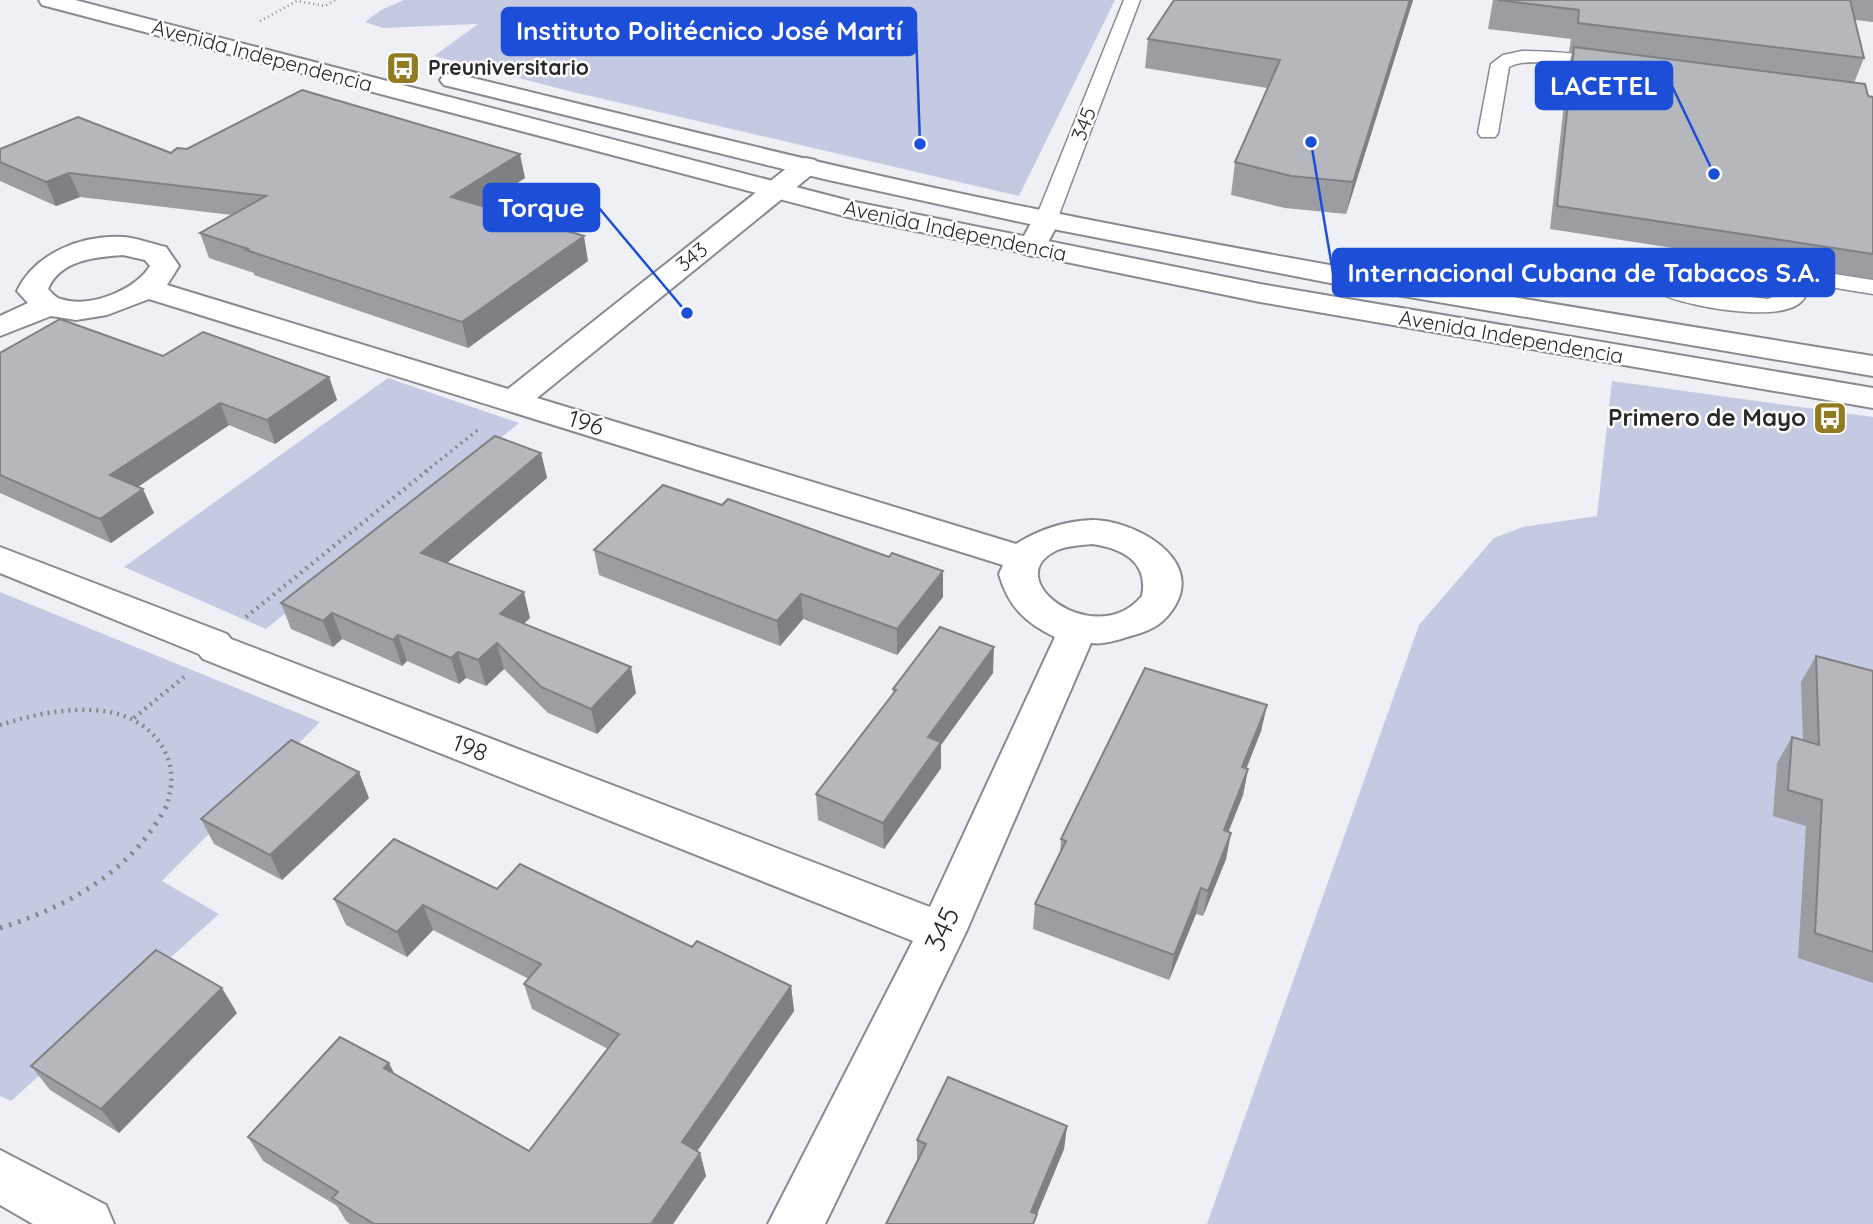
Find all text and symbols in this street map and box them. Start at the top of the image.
callout: Instituto Politécnico José Martí [502,8,916,55]
street label: Avenida Independencia [149,13,375,97]
text: Instituto Politécnico José Martí [516,14,903,47]
bus stop icon: Preuniversitario [384,49,422,87]
place label: Preuniversitario [428,54,589,80]
callout: LACETEL [1536,62,1672,109]
text: LACETEL [1550,69,1658,102]
street label: 345 [1065,103,1101,144]
callout: Torque [484,184,599,231]
text: Torque [497,191,585,224]
street label: Avenida Independencia [841,194,1069,266]
street label: 343 [670,236,712,277]
callout: Internacional Cubana de Tabacos S.A. [1333,249,1834,296]
text: Internacional Cubana de Tabacos S.A. [1347,256,1821,289]
street label: Avenida Independencia [1397,303,1625,369]
bus stop icon: Primero de Mayo [1811,399,1849,437]
place label: Primero de Mayo [1608,402,1806,432]
street label: 196 [565,403,608,442]
street label: 198 [449,727,492,767]
street label: 345 [916,901,967,957]

